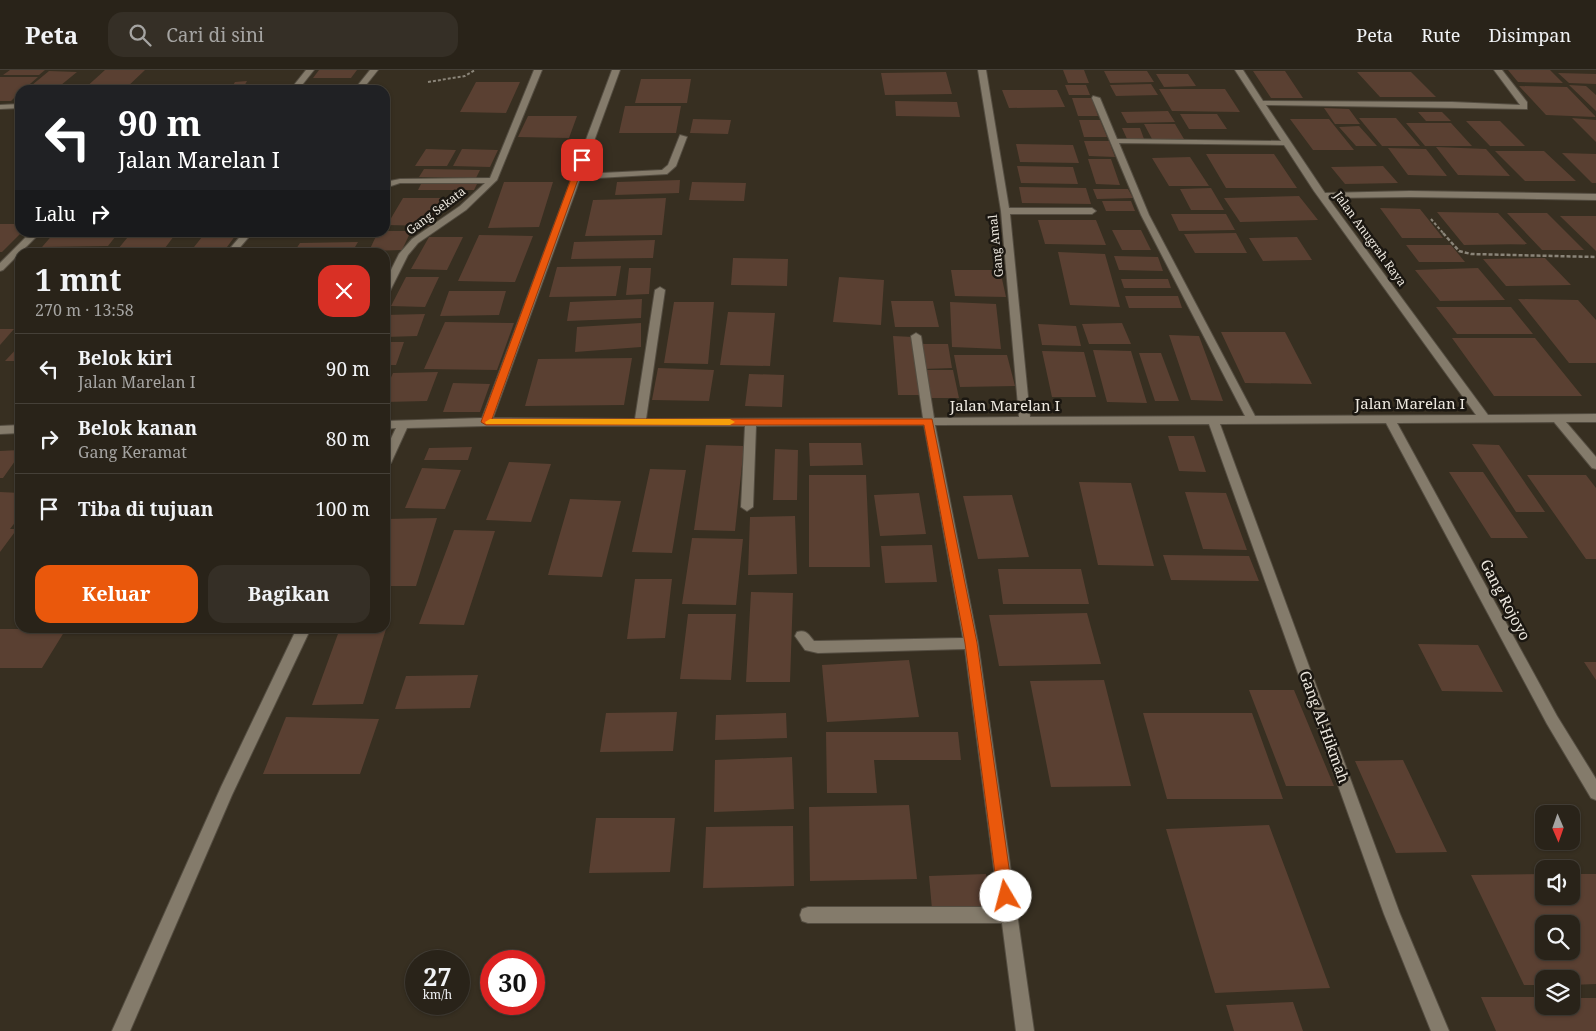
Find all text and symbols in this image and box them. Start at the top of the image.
search box [108,12,458,57]
text: Peta [25,18,78,51]
icon: search [126,21,154,49]
text: Cari di sini [166,22,264,48]
text: Peta [1356,23,1393,47]
text: Rute [1421,23,1460,47]
text: Disimpan [1488,23,1571,47]
text: 90 m [118,99,201,146]
icon: left [35,105,100,170]
pin [561,139,603,181]
text: Jalan Marelan I [118,144,280,174]
icon: arrive [568,146,596,174]
street label: Gang Sekata [402,183,469,239]
street label: Jalan Anugrah Raya [1330,187,1411,290]
icon: right [86,200,114,228]
text: Lalu [35,201,76,227]
street label: Gang Amal [984,214,1007,278]
text: 1 mnt [35,259,122,300]
button: close [318,265,370,317]
text: 270 m · 13:58 [35,299,134,321]
text: Belok kiri [78,345,172,371]
icon: left [35,355,63,383]
text: 90 m [326,356,370,382]
text: Jalan Marelan I [78,371,196,393]
street label: Jalan Marelan I [1354,393,1465,413]
street label: Jalan Marelan I [949,395,1060,415]
text: Belok kanan [78,415,197,441]
icon: right [35,425,63,453]
text: 80 m [326,426,370,452]
text: Gang Keramat [78,441,187,463]
icon: arrive [35,495,63,523]
text: Tiba di tujuan [78,496,213,522]
text: 100 m [315,496,370,522]
street label: Gang Rojoyo [1476,555,1536,644]
button: Keluar [35,565,198,623]
button: Bagikan [208,565,370,623]
street label: Gang Al-Hikmah [1295,668,1355,786]
north arrow [1535,805,1580,850]
map controls [1535,805,1580,1015]
button: sound [1535,860,1580,905]
position arrow [979,869,1031,921]
button: search [1535,915,1580,960]
speed limit sign: 30 [480,950,545,1015]
text: 27 [423,959,452,993]
button: layers [1535,970,1580,1015]
text: km/h [423,986,452,1003]

